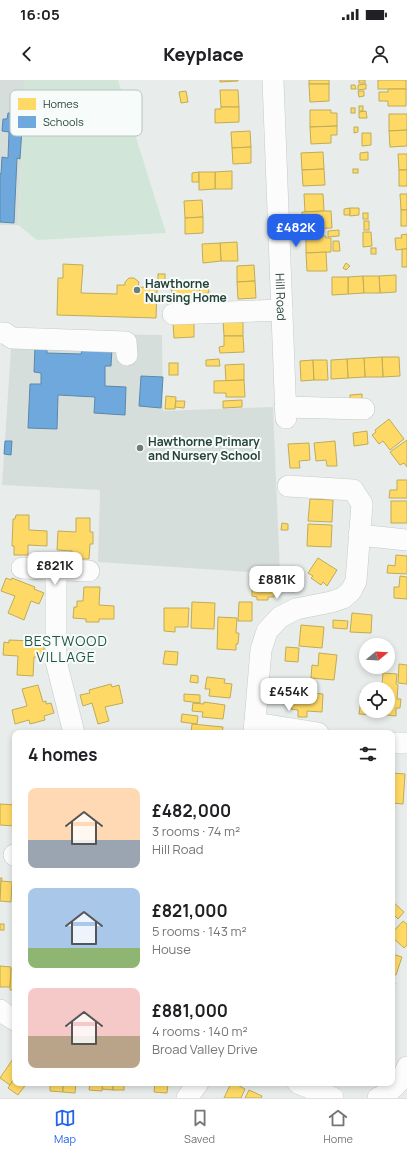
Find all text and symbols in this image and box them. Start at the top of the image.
text: 16:05 [20,4,60,25]
text: Keyplace [163,42,244,66]
icon: back [16,43,38,65]
icon: person [369,43,391,65]
legend [10,90,142,136]
text: Homes [43,96,79,111]
text: Schools [43,114,84,129]
pin: £482K [268,214,324,248]
text: £482K [276,218,316,236]
street label: Hill Road [272,273,291,321]
place label: Hawthorne Nursing Home [145,275,227,306]
marker: Hawthorne Nursing Home [132,285,142,295]
place label: Hawthorne Primary and Nursery School [148,433,261,464]
marker: Hawthorne Primary and Nursery School [135,443,145,453]
pin: £821K [27,552,83,586]
text: £821K [36,556,74,574]
pin: £881K [249,566,305,600]
text: £881K [258,570,296,588]
district label: BESTWOOD VILLAGE [24,631,108,666]
north arrow [359,638,395,674]
map controls [359,638,395,718]
pin: £454K [261,678,317,712]
text: £454K [269,682,309,700]
button: locate [359,682,395,718]
text: 4 homes [28,743,97,766]
icon: filters [357,743,379,765]
text: £482,000 [152,799,231,822]
icon: home [60,804,108,852]
text: 3 rooms · 74 m² [152,822,240,840]
text: Hill Road [152,840,203,858]
text: £821,000 [152,899,228,922]
icon: home [60,904,108,952]
text: 5 rooms · 143 m² [152,922,247,940]
text: House [152,940,191,958]
text: £881,000 [152,999,228,1022]
icon: home [60,1004,108,1052]
text: 4 rooms · 140 m² [152,1022,248,1040]
text: Broad Valley Drive [152,1040,258,1058]
tab: Map [54,1107,76,1146]
tab: Saved [184,1107,215,1146]
tab: Home [323,1107,353,1146]

